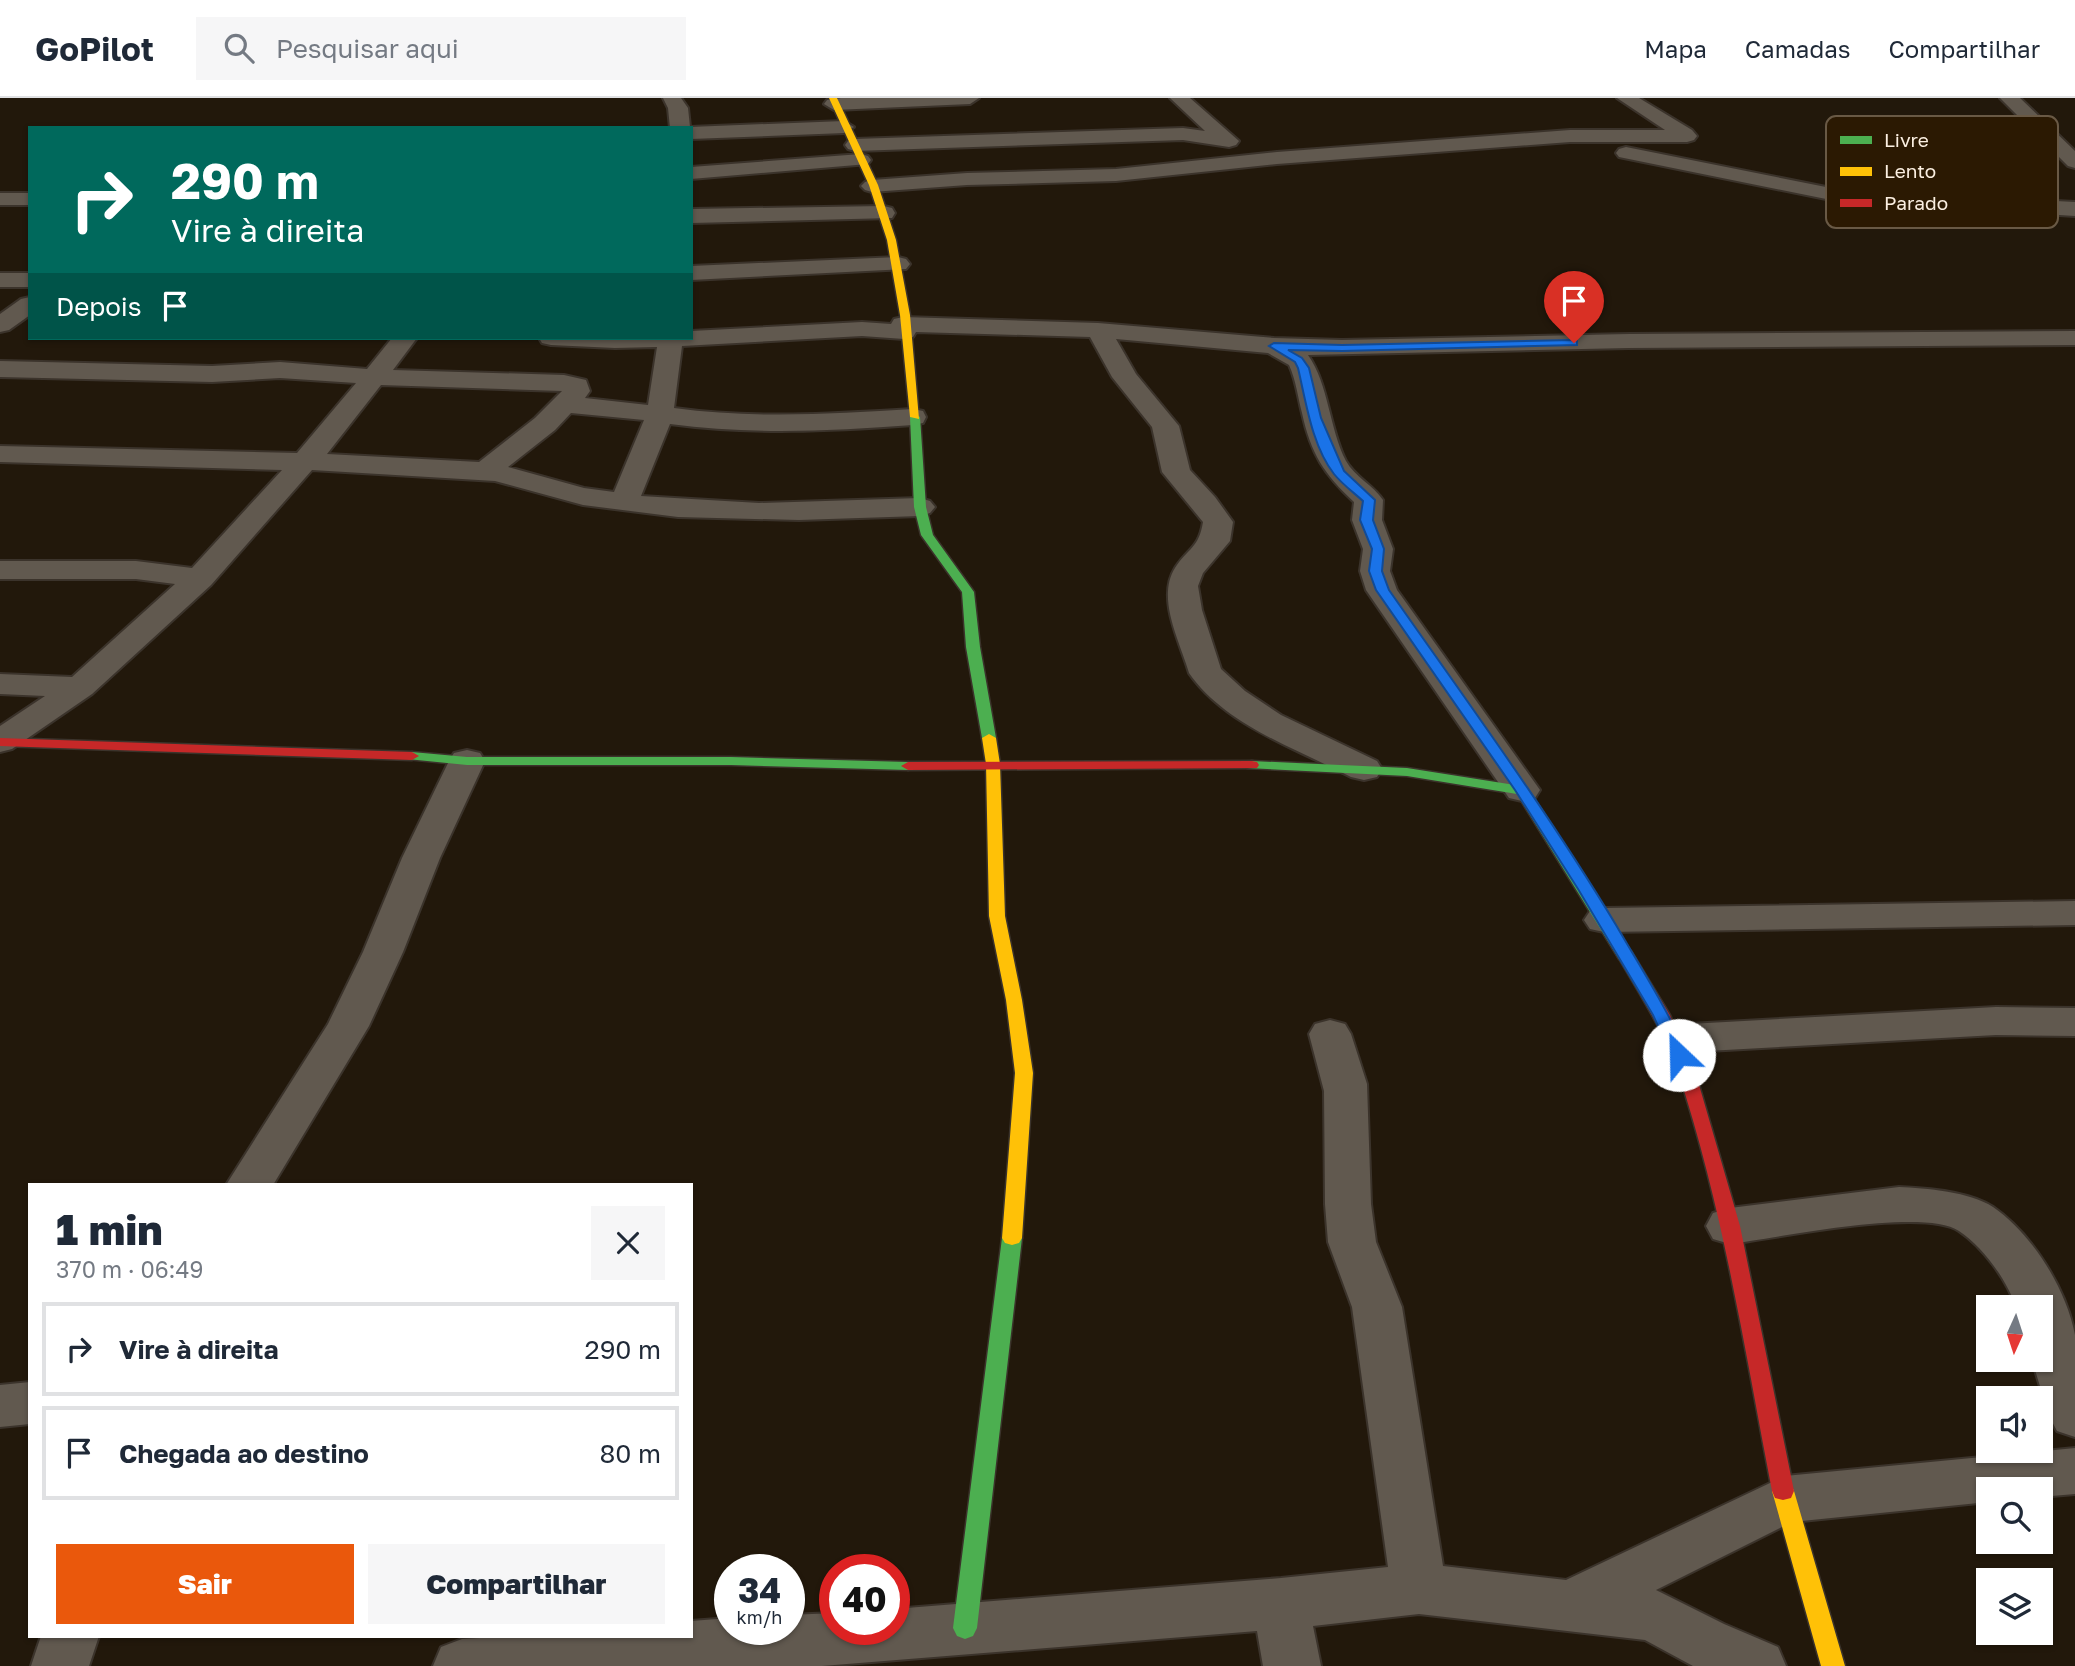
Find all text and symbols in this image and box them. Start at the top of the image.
search box [196,17,686,80]
text: GoPilot [35,29,154,68]
icon: search [220,29,258,67]
text: Pesquisar aqui [276,33,459,64]
text: Mapa [1644,34,1707,63]
text: Camadas [1745,34,1850,63]
text: Compartilhar [1888,34,2040,63]
legend [1826,116,2058,228]
text: Livre [1884,128,1929,151]
text: 290 m [171,151,319,210]
icon: right [56,154,147,245]
text: Lento [1884,159,1936,182]
text: Parado [1884,191,1948,214]
text: Vire à direita [171,211,364,249]
pin [1544,271,1604,343]
icon: arrive [1555,282,1593,320]
icon: arrive [156,287,194,325]
text: Depois [56,291,142,322]
position arrow [1642,1018,1716,1092]
text: 1 min [56,1204,163,1254]
button: close [591,1206,665,1280]
text: 370 m · 06:49 [56,1255,203,1283]
north arrow [1976,1295,2053,1372]
map controls [1976,1295,2053,1645]
icon: right [60,1330,98,1368]
text: Vire à direita [119,1334,279,1365]
text: 290 m [585,1334,661,1365]
button: sound [1976,1386,2053,1463]
icon: arrive [60,1434,98,1472]
text: Chegada ao destino [119,1438,369,1469]
text: 80 m [600,1438,661,1469]
button: search [1976,1477,2053,1554]
button: Sair [56,1544,354,1624]
button: Compartilhar [368,1544,665,1624]
speed limit sign: 40 [819,1554,910,1645]
button: layers [1976,1568,2053,1645]
text: 34 [738,1569,781,1611]
text: km/h [737,1606,782,1628]

